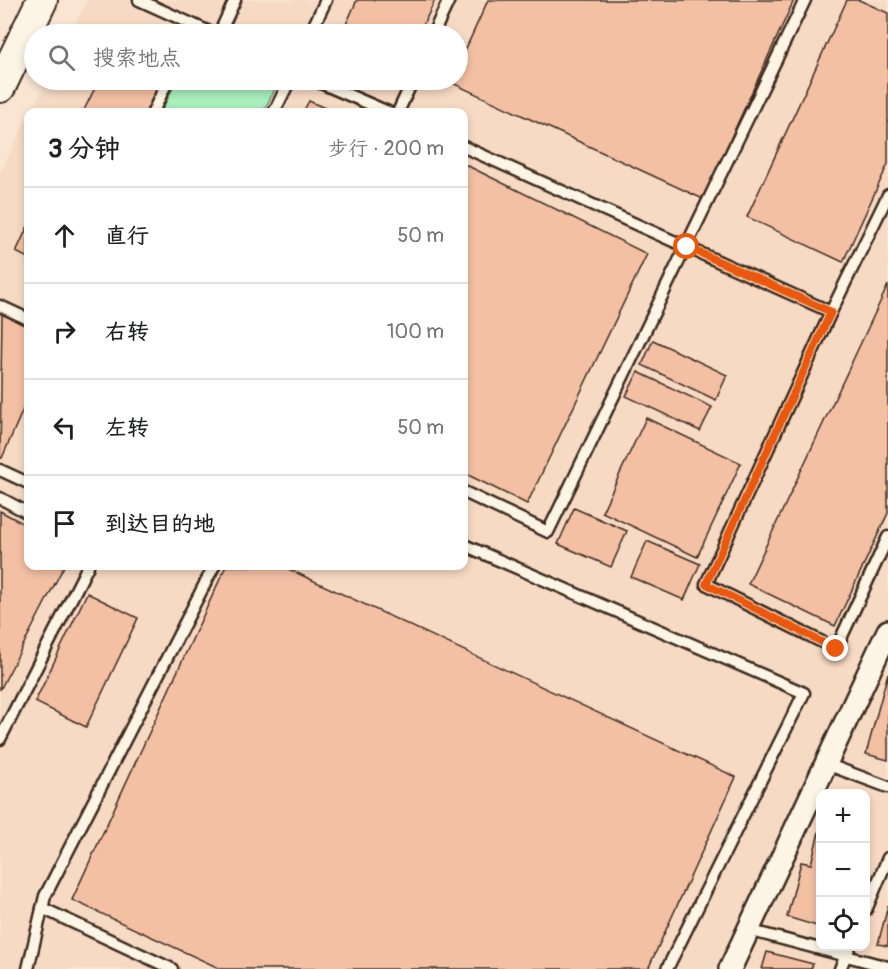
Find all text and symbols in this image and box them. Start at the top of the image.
search box [24,24,468,90]
icon: search [45,41,78,74]
text: 搜索地点 [93,44,181,72]
text: 3 分钟 [48,133,120,165]
text: 步行 · 200 m [328,136,444,161]
icon: ahead [48,219,81,252]
text: 直行 [105,222,149,250]
text: 50 m [397,223,444,248]
route start [673,233,699,259]
icon: right [48,315,81,348]
text: 右转 [105,318,149,346]
text: 100 m [387,319,444,344]
icon: left [48,411,81,444]
text: 左转 [105,414,149,442]
text: 50 m [397,415,444,440]
icon: arrive [48,507,81,540]
text: 到达目的地 [105,510,215,538]
route end [822,635,848,661]
map controls [816,789,870,951]
button: + [816,789,870,843]
button: − [816,843,870,897]
button: locate [816,897,870,951]

